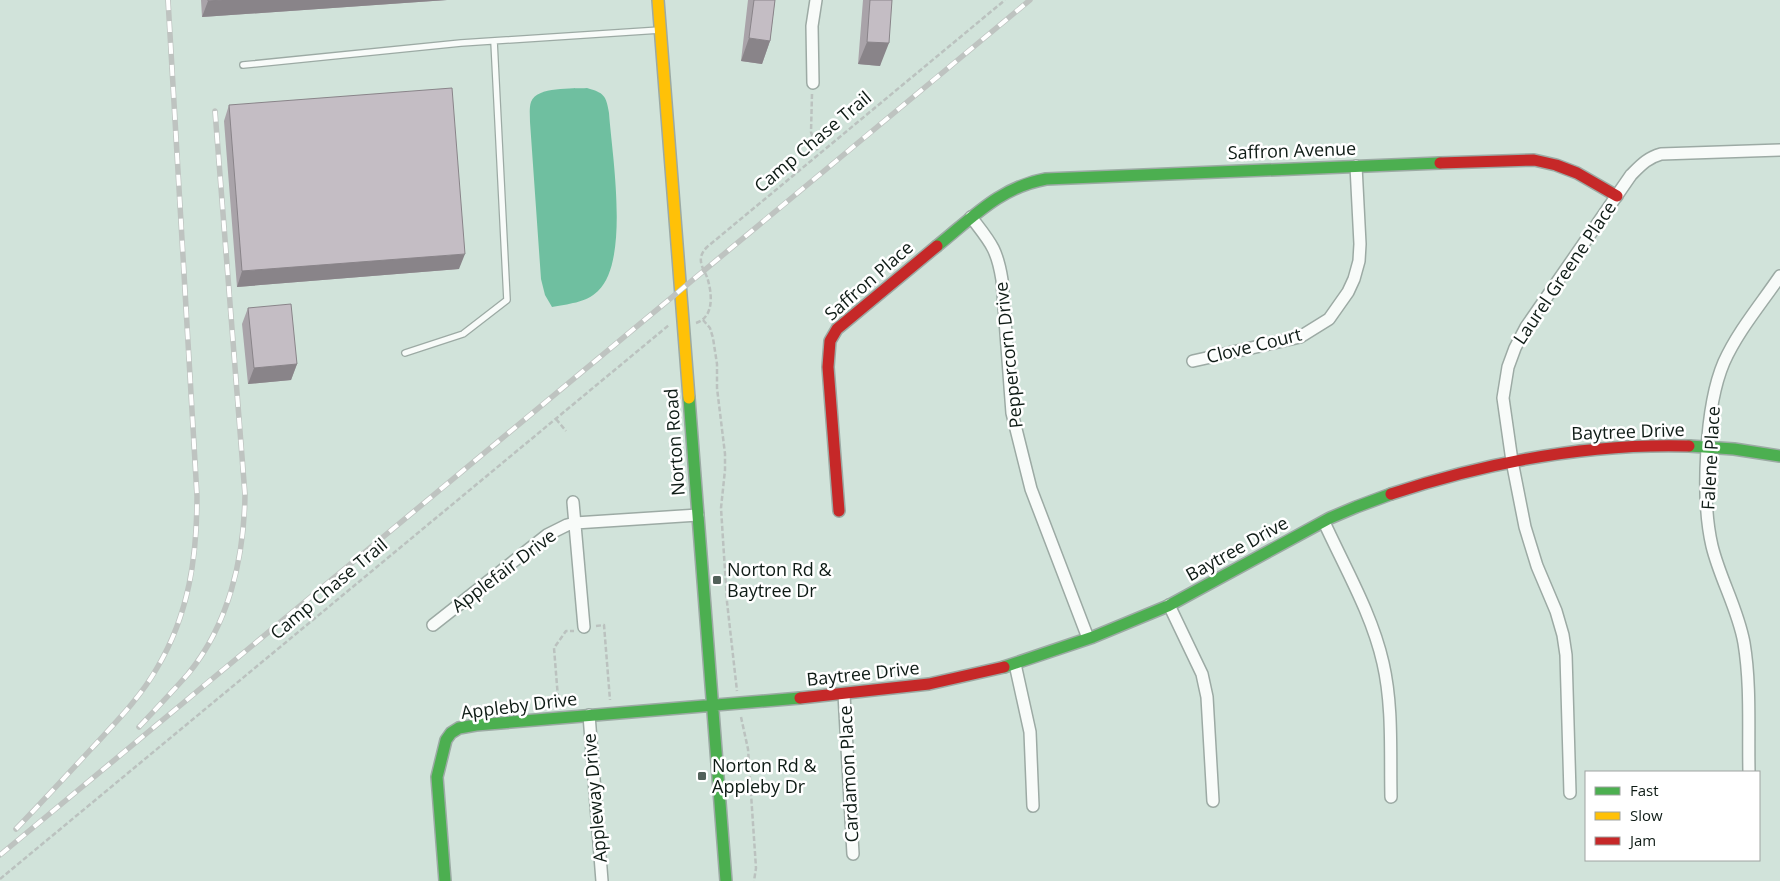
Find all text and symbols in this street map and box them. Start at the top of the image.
street label: Camp Chase Trail [749,85,876,197]
street label: Saffron Avenue [1227,136,1357,164]
street label: Laurel Greene Place [1507,196,1621,349]
street label: Saffron Place [819,235,918,325]
street label: Peppercorn Drive [988,281,1028,429]
street label: Clove Court [1204,322,1304,368]
street label: Norton Road [658,388,690,497]
street label: Falene Place [1695,405,1725,510]
street label: Baytree Drive [1571,417,1685,445]
street label: Baytree Drive [1181,510,1292,586]
street label: Applefair Drive [446,523,560,617]
street label: Camp Chase Trail [265,532,392,644]
place label: Norton Rd & Baytree Dr [727,557,832,602]
marker: Norton Rd & Baytree Dr [711,574,723,586]
street label: Baytree Drive [805,655,921,691]
street label: Appleby Drive [459,686,578,724]
street label: Cardamon Place [832,705,864,843]
street label: Appleway Drive [576,732,612,864]
place label: Norton Rd & Appleby Dr [712,753,817,798]
marker: Norton Rd & Appleby Dr [696,770,708,782]
legend [1585,771,1760,861]
text: Fast [1630,780,1659,800]
text: Slow [1630,805,1663,825]
text: Jam [1628,830,1656,850]

